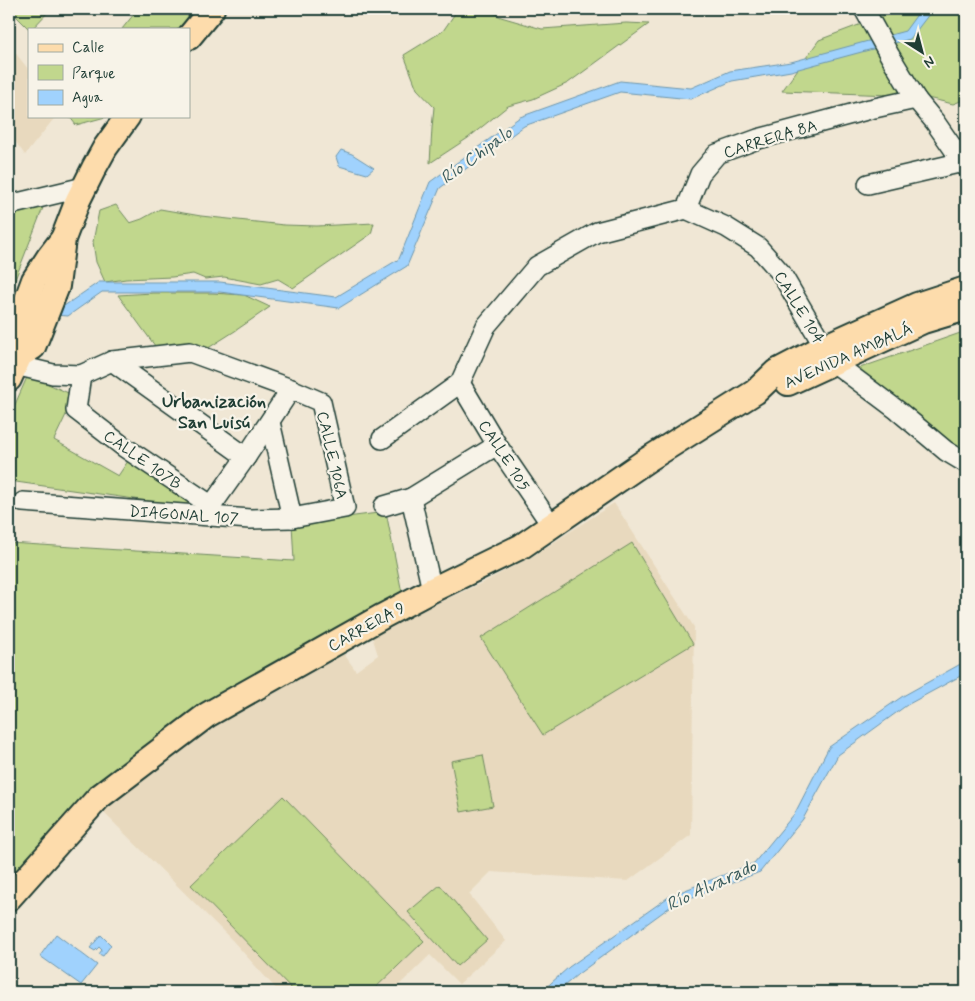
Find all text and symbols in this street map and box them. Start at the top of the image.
legend [28,28,190,118]
north arrow [898,28,948,78]
text: Calle [72,38,104,58]
text: N [920,52,938,72]
text: Parque [72,64,115,84]
text: Agua [72,88,104,108]
street label: CARRERA 8A [721,115,820,164]
water label: Río Chipalo [436,121,519,190]
street label: CALLE 104 [769,268,829,348]
street label: AVENIDA AMBALÁ [781,319,916,394]
district label: Urbanización San Luisú [162,390,266,435]
street label: CALLE 106A [311,409,352,501]
street label: CALLE 105 [473,416,535,495]
street label: CALLE 107B [99,426,185,495]
street label: DIAGONAL 107 [128,501,239,530]
street label: CARRERA 9 [324,597,409,657]
water label: Río Alvarado [663,854,761,917]

